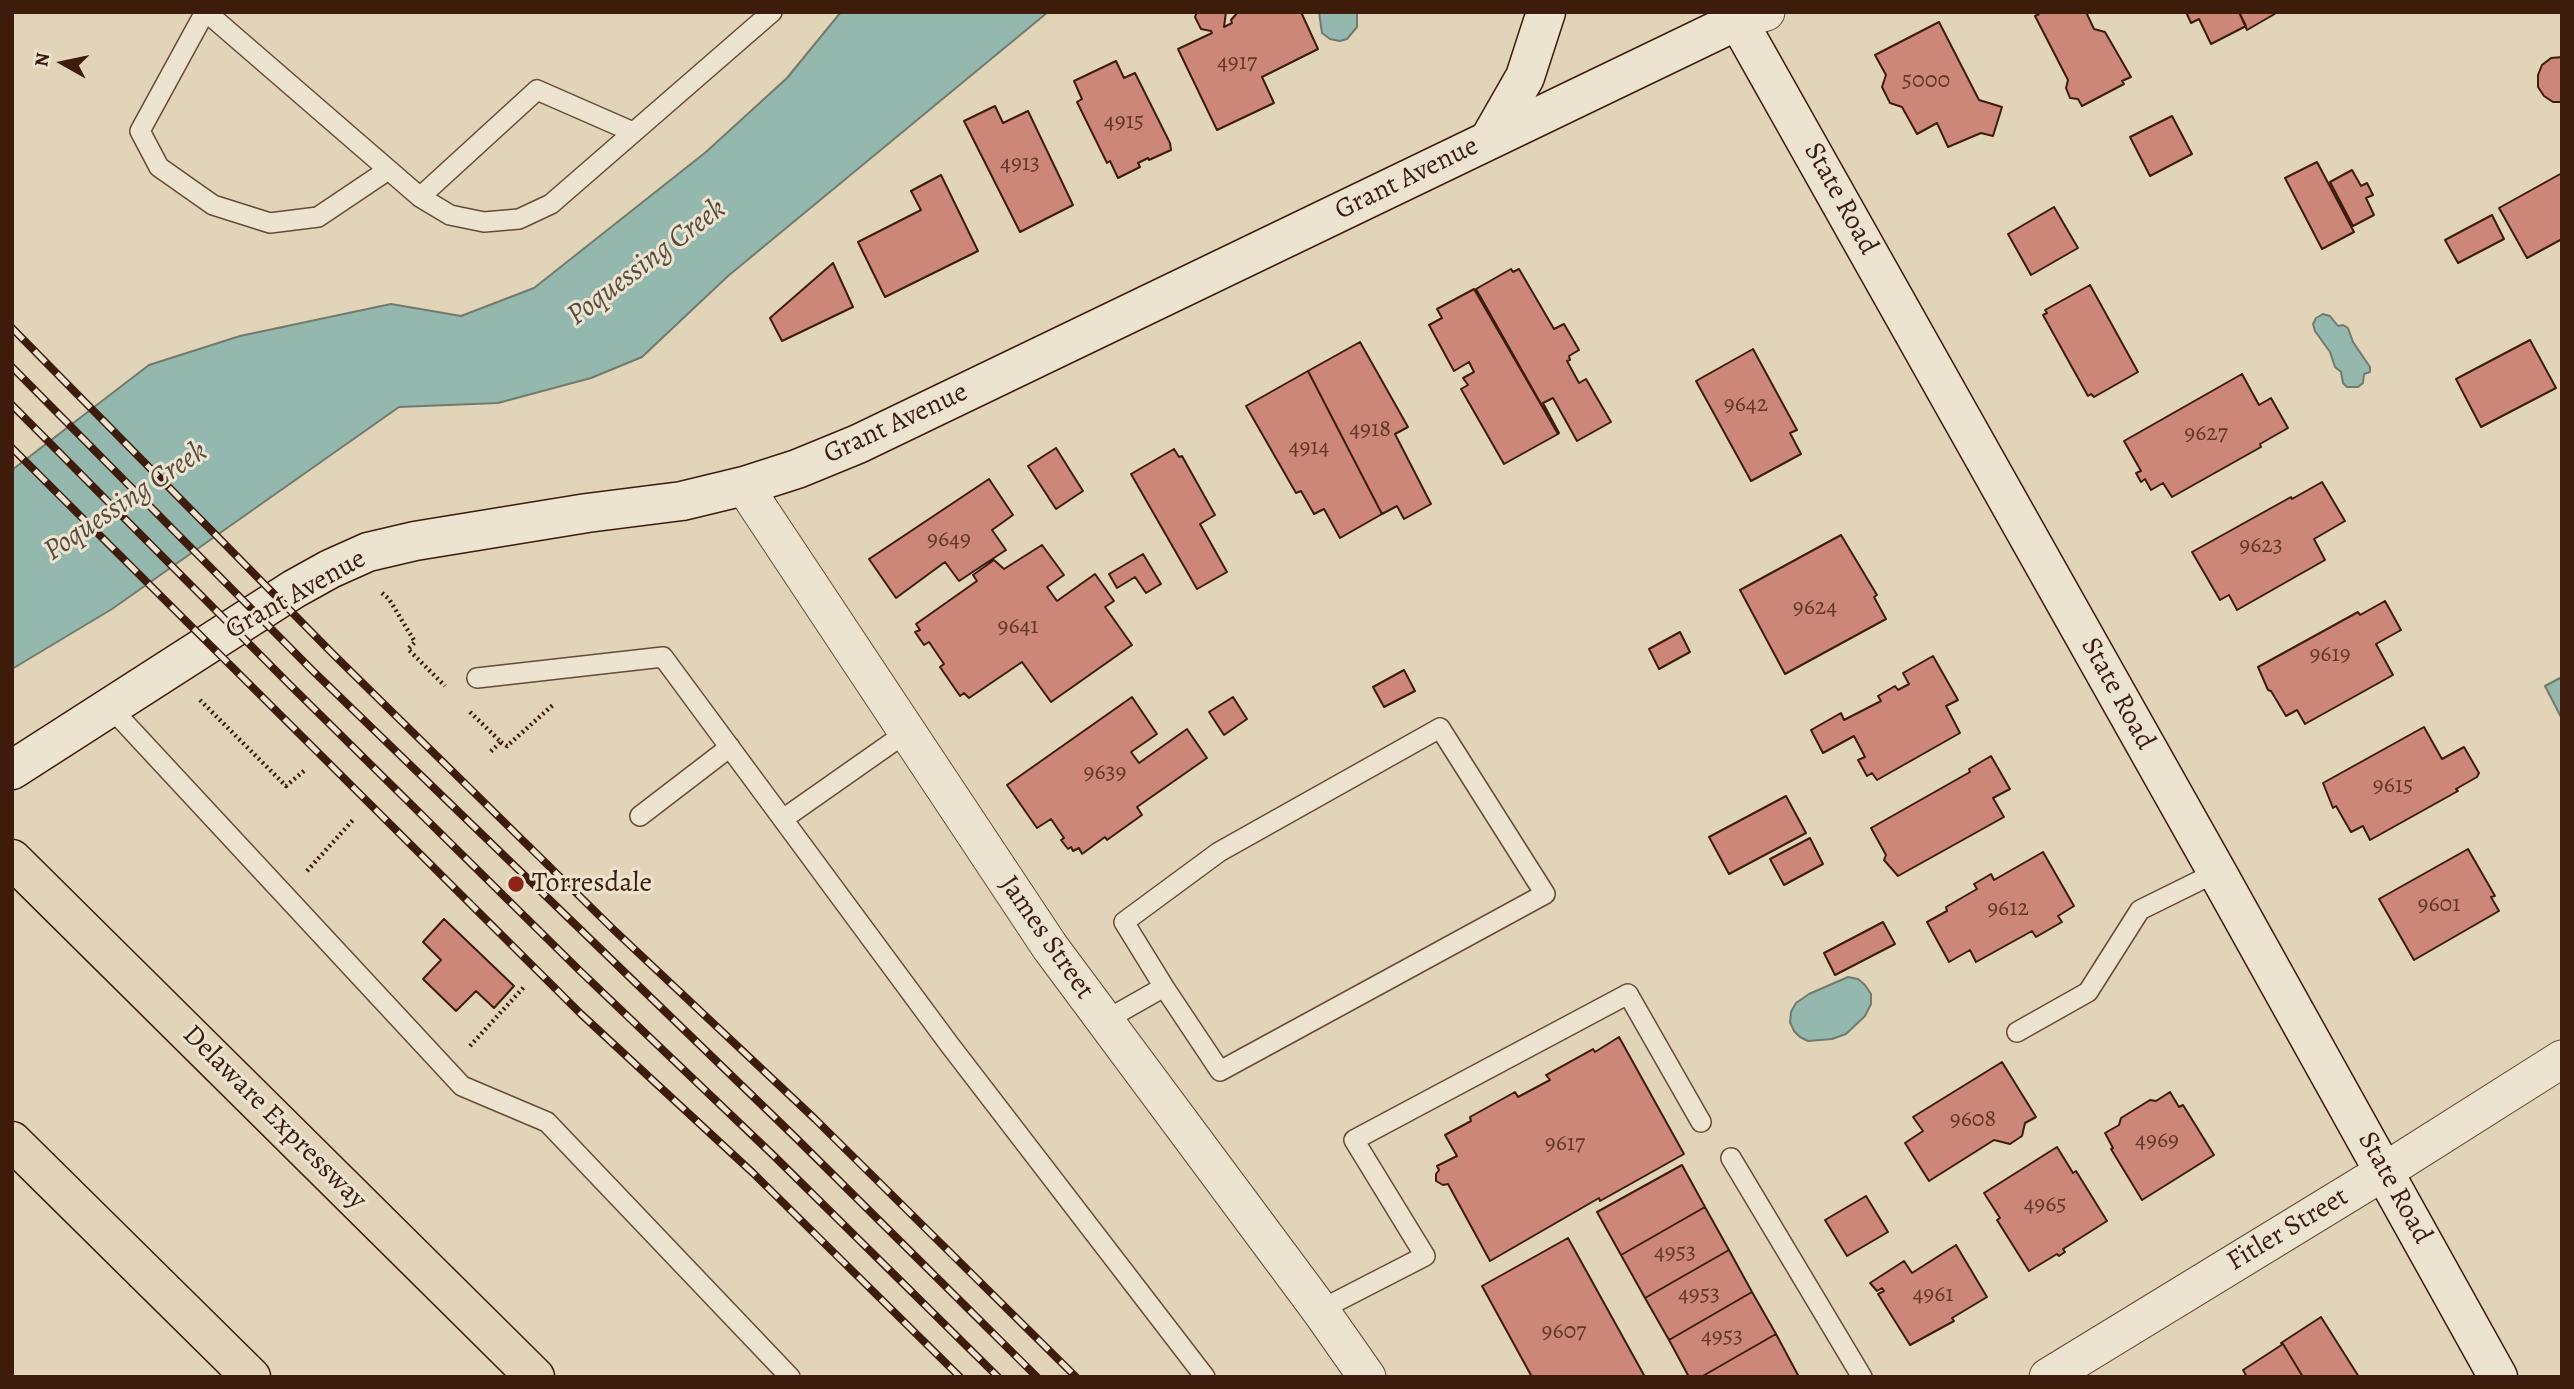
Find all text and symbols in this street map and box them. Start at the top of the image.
north arrow [28,28,98,98]
house number: 4917 [1217,49,1257,77]
text: N [28,51,56,69]
house number: 5000 [1902,67,1950,95]
house number: 4915 [1104,108,1144,136]
street label: Grant Avenue [1330,130,1484,228]
street label: State Road [1796,137,1884,261]
house number: 4913 [1000,150,1040,178]
water label: Poquessing Creek [561,192,733,334]
street label: Grant Avenue [819,376,973,472]
house number: 9642 [1724,391,1768,419]
house number: 4918 [1349,416,1391,444]
house number: 9627 [2184,420,2228,448]
water label: Poquessing Creek [37,434,215,570]
house number: 4914 [1289,434,1329,462]
house number: 9649 [927,526,971,554]
house number: 9623 [2239,532,2283,560]
street label: Grant Avenue [220,543,372,647]
house number: 9624 [1793,594,1837,622]
house number: 9641 [997,613,1039,641]
street label: State Road [2073,632,2161,756]
house number: 9619 [2309,641,2351,669]
house number: 9639 [1084,759,1126,787]
house number: 9615 [2373,772,2413,800]
place label: Torresdale [532,867,652,901]
street label: James Street [991,870,1101,1006]
marker: Torresdale [506,874,526,894]
house number: 9601 [2417,891,2461,919]
house number: 9612 [1987,895,2029,923]
street label: Delaware Expressway [175,1019,373,1217]
house number: 9608 [1950,1106,1996,1134]
street label: State Road [2350,1126,2438,1250]
house number: 4969 [2135,1127,2179,1155]
house number: 9617 [1545,1130,1585,1158]
street label: Fitler Street [2221,1181,2355,1279]
house number: 4965 [2023,1191,2067,1219]
house number: 4953 [1654,1239,1696,1267]
house number: 4953 [1678,1281,1720,1309]
house number: 4961 [1912,1281,1954,1309]
house number: 9607 [1542,1318,1586,1346]
house number: 4953 [1701,1323,1743,1351]

